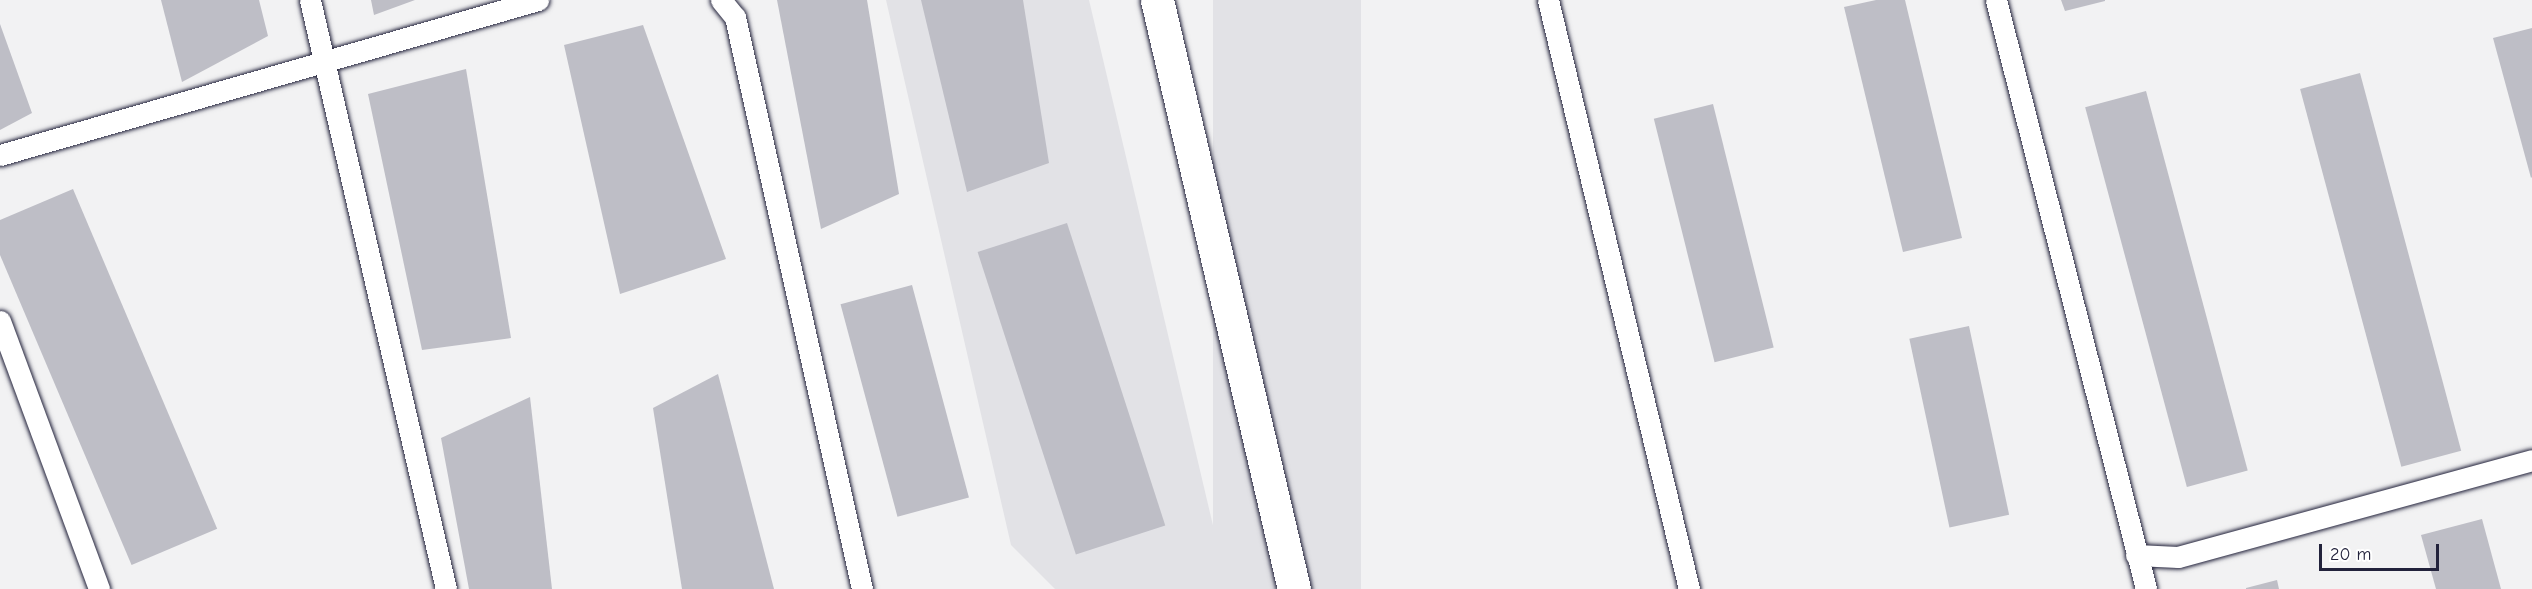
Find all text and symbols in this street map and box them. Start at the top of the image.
scale bar [2322,532,2442,570]
text: 20 m [2330,544,2371,565]

